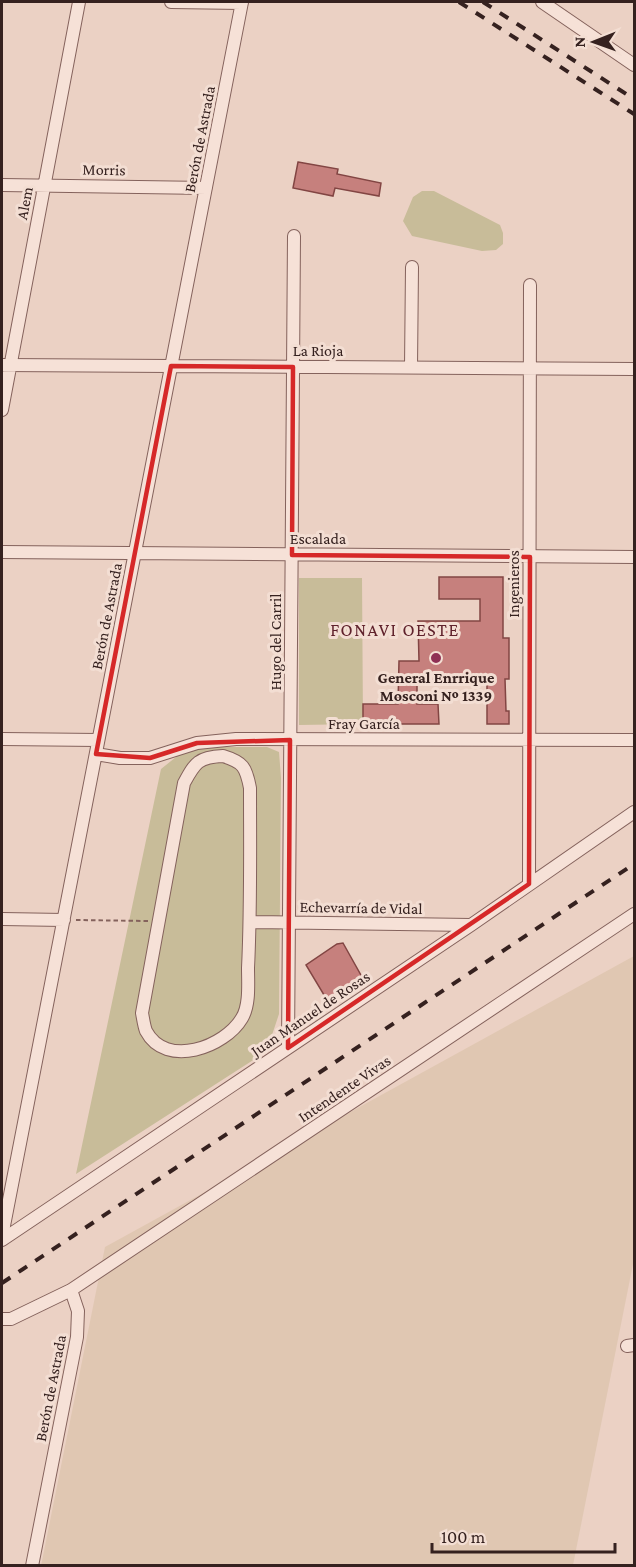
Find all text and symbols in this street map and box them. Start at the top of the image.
north arrow [564,12,624,72]
text: N [571,37,588,48]
street label: Berón de Astrada [181,84,218,194]
street label: Morris [82,161,126,178]
street label: Alem [13,185,36,221]
street label: La Rioja [293,342,344,360]
street label: Escalada [290,530,347,547]
street label: Ingenieros [505,550,523,618]
street label: Berón de Astrada [88,561,125,671]
street label: Hugo del Carril [267,594,285,690]
district label: FONAVI OESTE [330,620,460,640]
marker: General Enrrique Mosconi Nº 1339 [429,651,443,665]
place label: General Enrrique Mosconi Nº 1339 [378,669,495,704]
street label: Fray García [328,715,401,733]
street label: Echevarría de Vidal [299,898,423,917]
street label: Juan Manuel de Rosas [246,967,373,1061]
street label: Intendente Vivas [295,1051,394,1126]
street label: Berón de Astrada [32,1333,69,1443]
scale bar [432,1516,615,1554]
text: 100 m [441,1527,486,1547]

